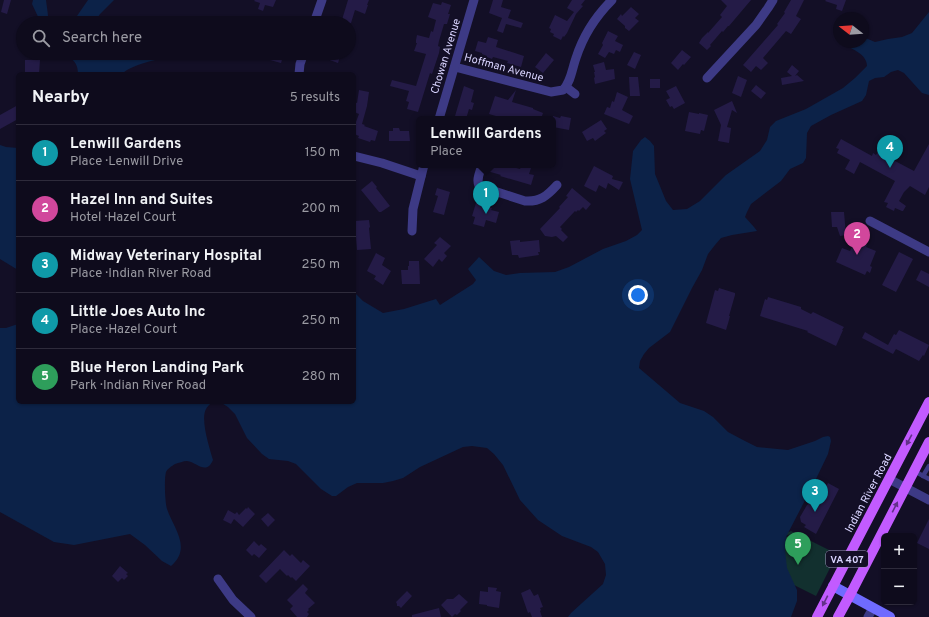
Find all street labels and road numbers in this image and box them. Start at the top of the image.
street label: Chowan Avenue [428,17,464,96]
street label: Hoffman Avenue [462,51,545,85]
street label: Indian River Road [842,452,896,535]
road number: VA 407 [826,551,868,567]

